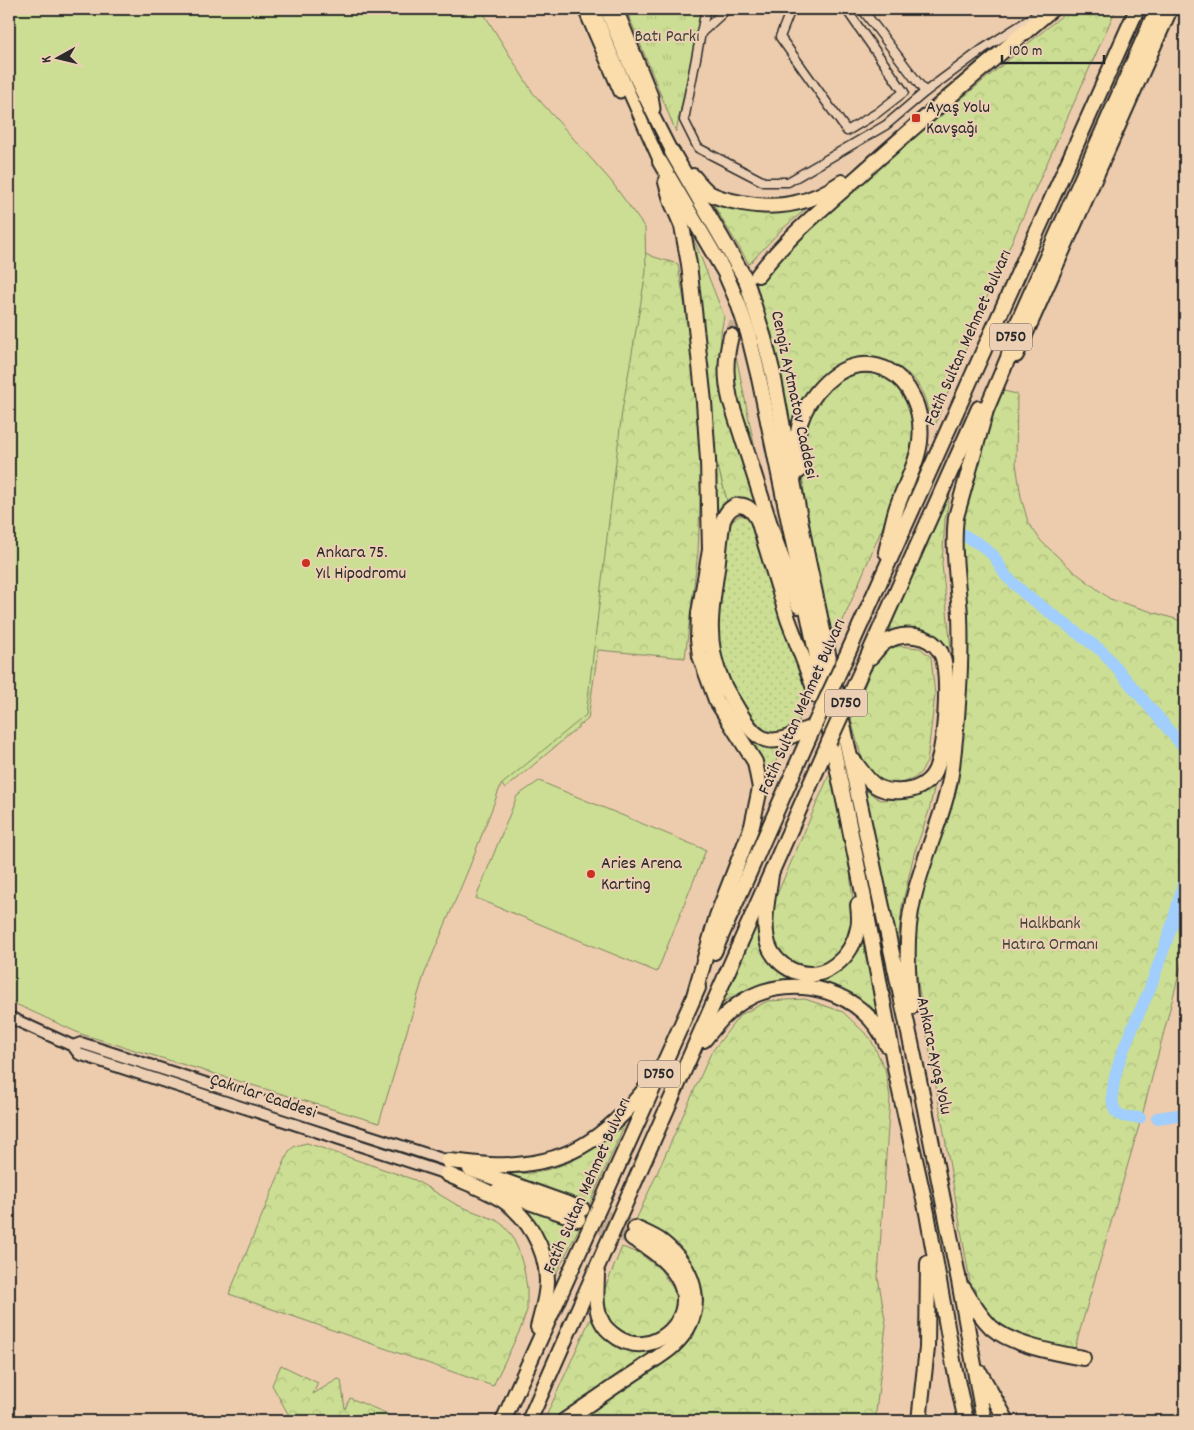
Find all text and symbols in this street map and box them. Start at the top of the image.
park label: Batı Parkı [634,25,700,50]
north arrow [32,32,82,82]
scale bar [1002,32,1104,64]
text: 100 m [1009,41,1042,63]
text: K [37,54,57,64]
place label: Ayaş Yolu Kavşağı [926,96,990,142]
marker: Ayaş Yolu Kavşağı [910,112,922,124]
street label: Fatih Sultan Mehmet Bulvarı [919,246,1019,430]
street label: Cengiz Aytmatov Caddesi [763,309,823,481]
road number: D750 [990,324,1032,351]
place label: Ankara 75. Yıl Hipodromu [316,541,406,587]
marker: Ankara 75. Yıl Hipodromu [300,557,312,569]
street label: Fatih Sultan Mehmet Bulvarı [753,615,853,799]
road number: D750 [825,690,867,716]
place label: Aries Arena Karting [601,852,682,898]
marker: Aries Arena Karting [585,868,597,880]
park label: Halkbank Hatıra Ormanı [1002,912,1098,958]
street label: Ankara-Ayaş Yolu [908,995,958,1117]
road number: D750 [638,1060,680,1088]
street label: Çakırlar Caddesi [206,1068,320,1126]
street label: Fatih Sultan Mehmet Bulvarı [538,1094,638,1278]

